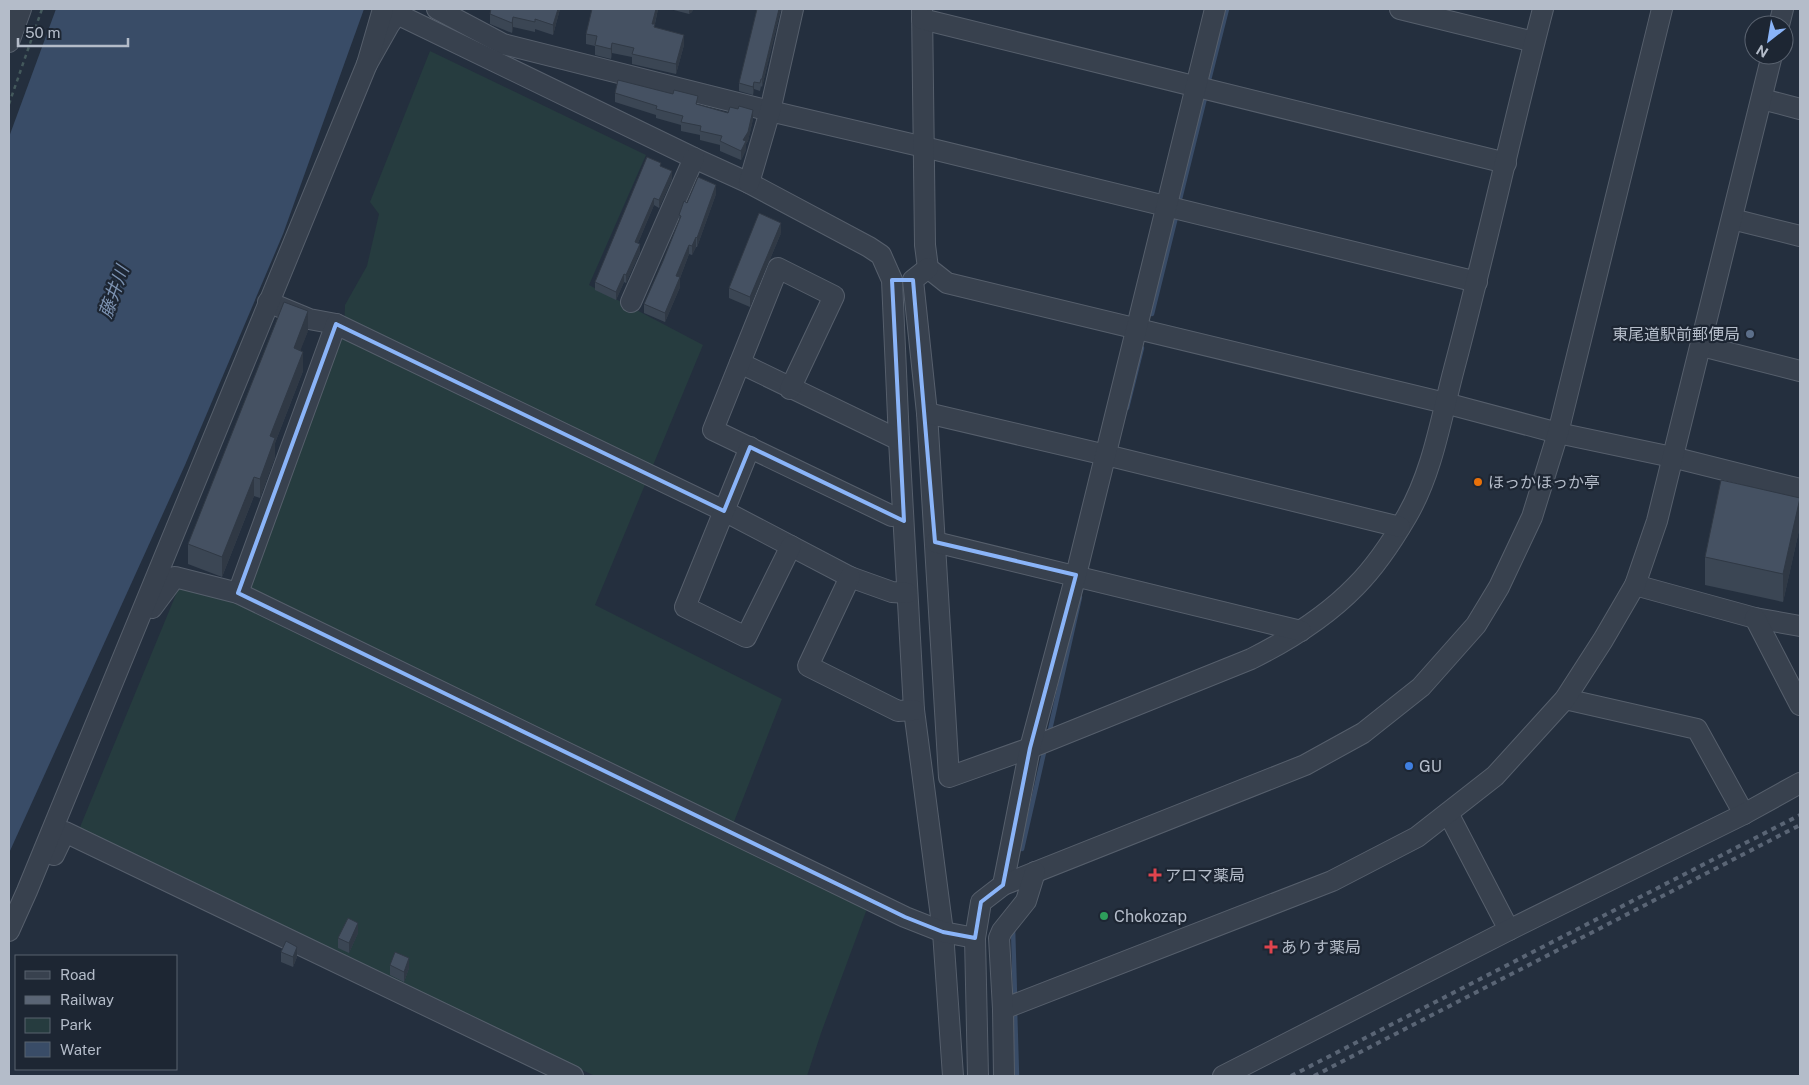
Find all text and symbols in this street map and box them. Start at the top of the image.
scale bar [18,15,128,47]
north arrow [1744,15,1794,65]
text: 50 m [25,24,60,41]
text: N [1753,41,1771,61]
water label: 藤井川 [94,261,133,321]
place label: 東尾道駅前郵便局 [1612,325,1740,344]
marker: 東尾道駅前郵便局 [1744,328,1756,340]
place label: ほっかほっか亭 [1488,473,1600,492]
marker: ほっかほっか亭 [1472,476,1484,488]
place label: GU [1419,757,1442,776]
marker: GU [1403,760,1415,772]
place label: アロマ薬局 [1165,866,1245,885]
marker: アロマ薬局 [1149,869,1161,881]
place label: Chokozap [1114,907,1187,926]
marker: Chokozap [1098,910,1110,922]
place label: ありす薬局 [1281,938,1361,957]
marker: ありす薬局 [1265,941,1277,953]
legend [15,955,178,1070]
text: Road [60,966,96,983]
text: Railway [60,991,114,1008]
text: Park [60,1016,92,1033]
text: Water [60,1041,102,1058]

